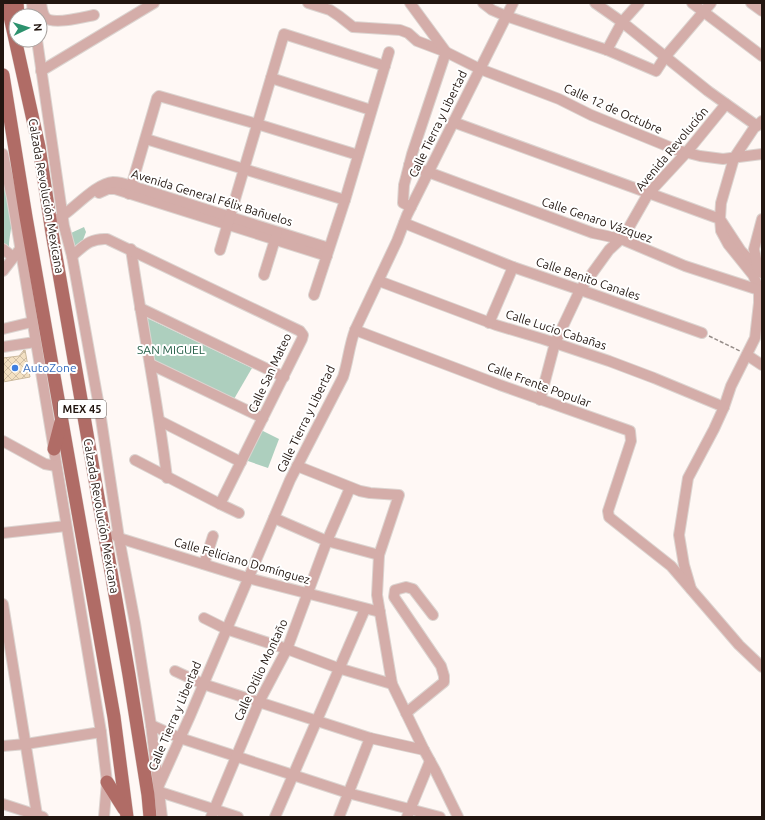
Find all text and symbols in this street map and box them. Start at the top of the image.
north arrow [8,8,48,48]
text: N [32,23,44,32]
street label: Calle Tierra y Libertad [406,68,469,179]
street label: Calle 12 de Octubre [562,81,665,136]
street label: Avenida Revolución [633,104,710,193]
street label: Calzada Revolución Mexicana [26,117,67,274]
street label: Avenida General Félix Bañuelos [130,167,294,228]
street label: Calle Genaro Vázquez [540,194,655,245]
street label: Calle Benito Canales [534,255,642,302]
street label: Calle Lucio Cabañas [504,307,608,352]
street label: Calle San Mateo [245,331,294,415]
park label: SAN MIGUEL [137,343,205,356]
street label: Calle Frente Popular [486,360,593,409]
place label: AutoZone [23,361,77,374]
marker: AutoZone [10,363,20,373]
street label: Calle Tierra y Libertad [274,363,337,474]
road number: MEX 45 [58,400,106,418]
street label: Calzada Revolución Mexicana [81,437,122,594]
street label: Calle Feliciano Domínguez [173,535,312,586]
street label: Calle Otilio Montaño [231,617,290,723]
street label: Calle Tierra y Libertad [146,659,203,772]

